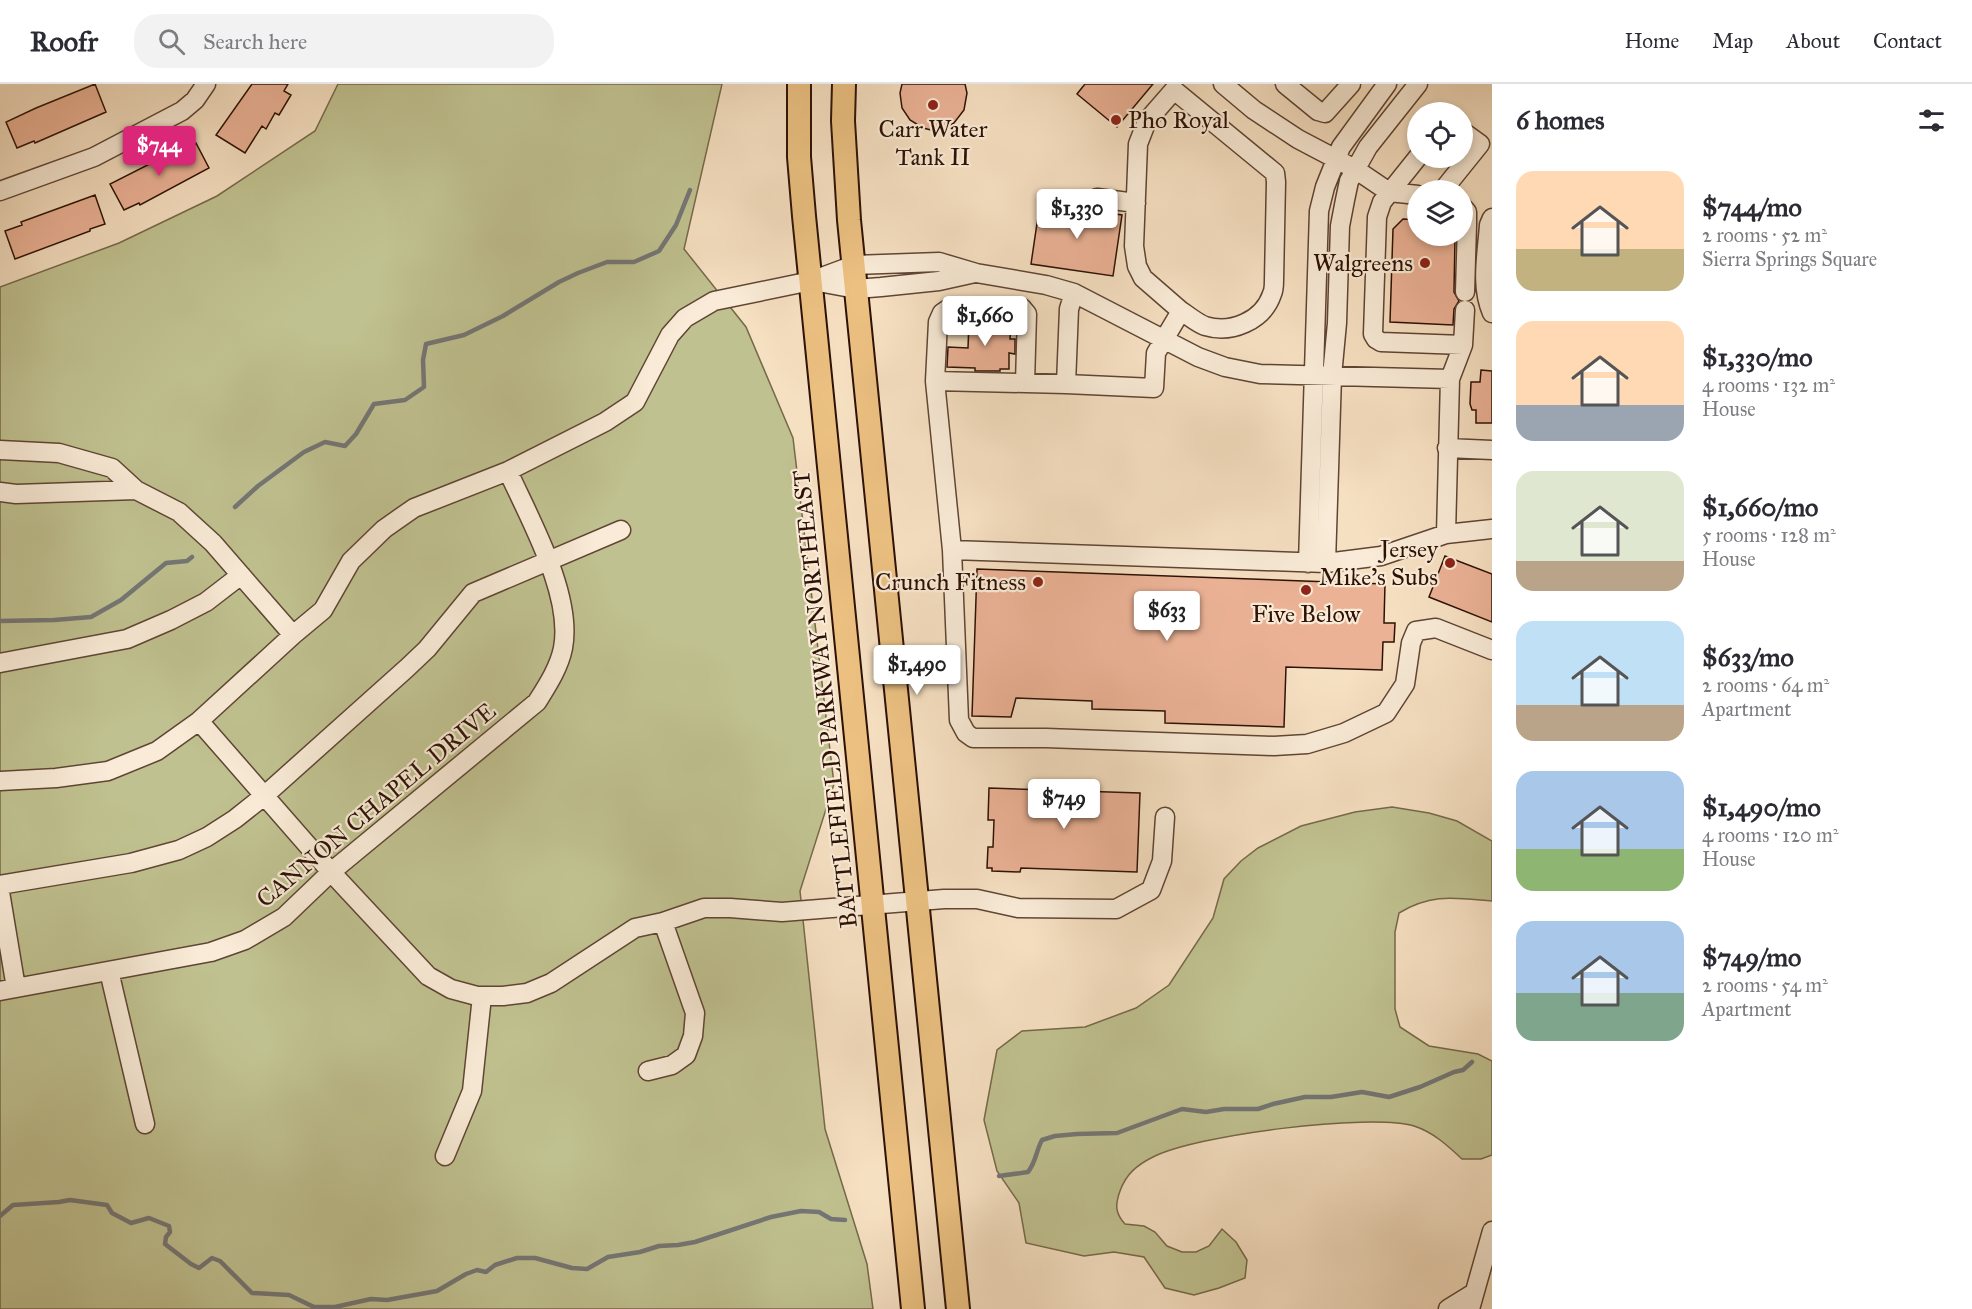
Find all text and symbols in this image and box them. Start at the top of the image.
search box [134,14,554,68]
text: Roofr [30,24,98,59]
icon: search [155,25,188,58]
text: Search here [203,28,307,55]
text: Home [1624,28,1679,54]
text: Map [1712,28,1753,54]
text: About [1786,28,1840,54]
text: Contact [1873,28,1942,54]
marker: Carr Water Tank II [926,98,940,112]
map controls [1407,102,1473,246]
button: locate [1407,102,1473,168]
text: 6 homes [1516,104,1605,136]
icon: filters [1915,104,1948,137]
place label: Pho Royal [1128,105,1229,135]
marker: Pho Royal [1109,113,1123,127]
place label: Carr Water Tank II [879,114,987,172]
pin: $744 [123,126,195,177]
text: $744 [137,133,181,157]
button: layers [1407,180,1473,246]
pin: $1,330 [1028,189,1126,240]
text: $744/mo [1702,191,1802,223]
icon: home [1564,195,1636,267]
text: $1,330 [1051,196,1103,220]
text: 2 rooms · 52 m² [1702,223,1827,247]
text: Sierra Springs Square [1702,247,1877,271]
place label: Walgreens [1313,248,1413,278]
marker: Walgreens [1418,256,1432,270]
pin: $1,660 [936,296,1034,347]
text: $1,660 [956,303,1014,327]
text: $1,330/mo [1702,341,1813,373]
icon: home [1564,345,1636,417]
text: 4 rooms · 132 m² [1702,373,1835,397]
text: House [1702,397,1756,421]
street label: BATTLEFIELD PARKWAY NORTHEAST [786,468,864,930]
text: $1,660/mo [1702,491,1818,523]
icon: home [1564,495,1636,567]
text: 5 rooms · 128 m² [1702,523,1836,547]
place label: Jersey Mike's Subs [1319,534,1439,592]
text: House [1702,547,1756,571]
marker: Jersey Mike's Subs [1443,556,1457,570]
place label: Crunch Fitness [875,567,1026,597]
marker: Crunch Fitness [1031,575,1045,589]
marker: Five Below [1299,583,1313,597]
pin: $633 [1131,591,1203,642]
text: $633 [1148,598,1186,622]
place label: Five Below [1252,599,1362,629]
text: $633/mo [1702,641,1794,673]
pin: $1,490 [868,645,966,696]
icon: home [1564,645,1636,717]
text: $1,490 [888,652,946,676]
text: 2 rooms · 64 m² [1702,673,1829,697]
street label: CANNON CHAPEL DRIVE [250,696,502,914]
text: Apartment [1702,697,1791,721]
pin: $749 [1028,779,1100,830]
text: $749 [1042,786,1086,810]
text: $1,490/mo [1702,791,1821,823]
icon: home [1564,795,1636,867]
text: 4 rooms · 120 m² [1702,823,1839,847]
text: House [1702,847,1756,871]
text: $749/mo [1702,941,1801,973]
icon: home [1564,945,1636,1017]
text: 2 rooms · 54 m² [1702,973,1828,997]
text: Apartment [1702,997,1791,1021]

